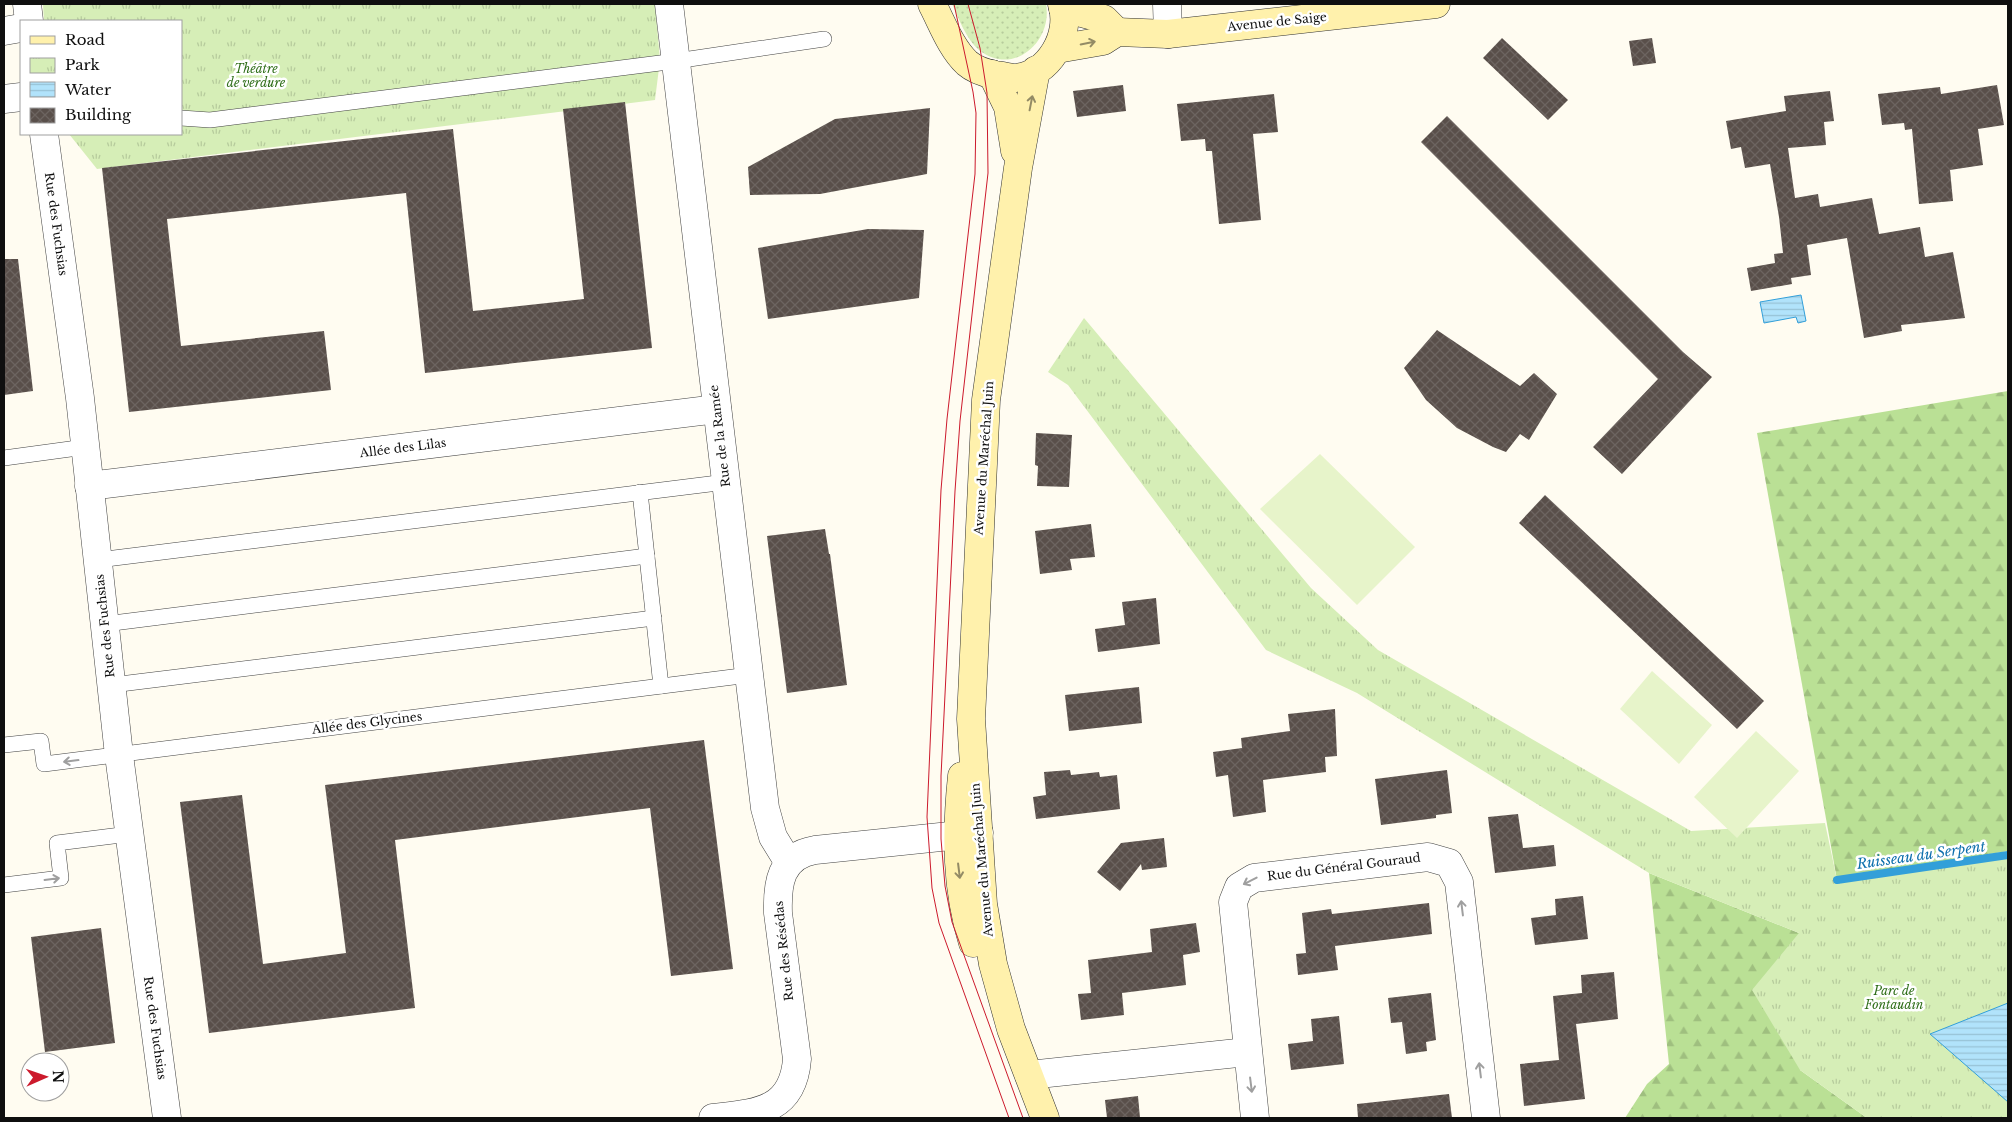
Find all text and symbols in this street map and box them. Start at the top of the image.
street label: Avenue de Saige [1225,9,1328,34]
legend [20,20,182,135]
text: Road [65,30,105,49]
one-way arrow [1080,38,1096,48]
text: Park [65,55,101,74]
park label: Théâtre de verdure [227,61,286,90]
text: Water [64,80,112,99]
one-way arrow [1027,96,1036,112]
text: Building [65,105,132,124]
street label: Rue des Fuchsias [42,171,71,277]
street label: Avenue du Maréchal Juin [971,380,996,537]
street label: Rue de la Ramée [706,384,733,488]
street label: Allée des Lilas [358,435,447,460]
street label: Rue des Fuchsias [92,574,117,679]
street label: Allée des Glycines [310,708,423,737]
one-way arrow [63,756,79,766]
street label: Avenue du Maréchal Juin [967,782,996,939]
water label: Ruisseau du Serpent [1854,837,1987,873]
street label: Rue du Général Gouraud [1266,850,1421,883]
one-way arrow [954,863,964,879]
one-way arrow [44,874,60,884]
one-way arrow [1243,877,1258,886]
street label: Rue des Résédas [771,900,796,1002]
one-way arrow [1457,901,1467,917]
street label: Rue des Fuchsias [141,975,170,1081]
park label: Parc de Fontaudin [1864,983,1924,1012]
north arrow [20,1052,70,1102]
one-way arrow [1475,1062,1485,1078]
text: N [49,1070,67,1083]
one-way arrow [1246,1077,1256,1093]

